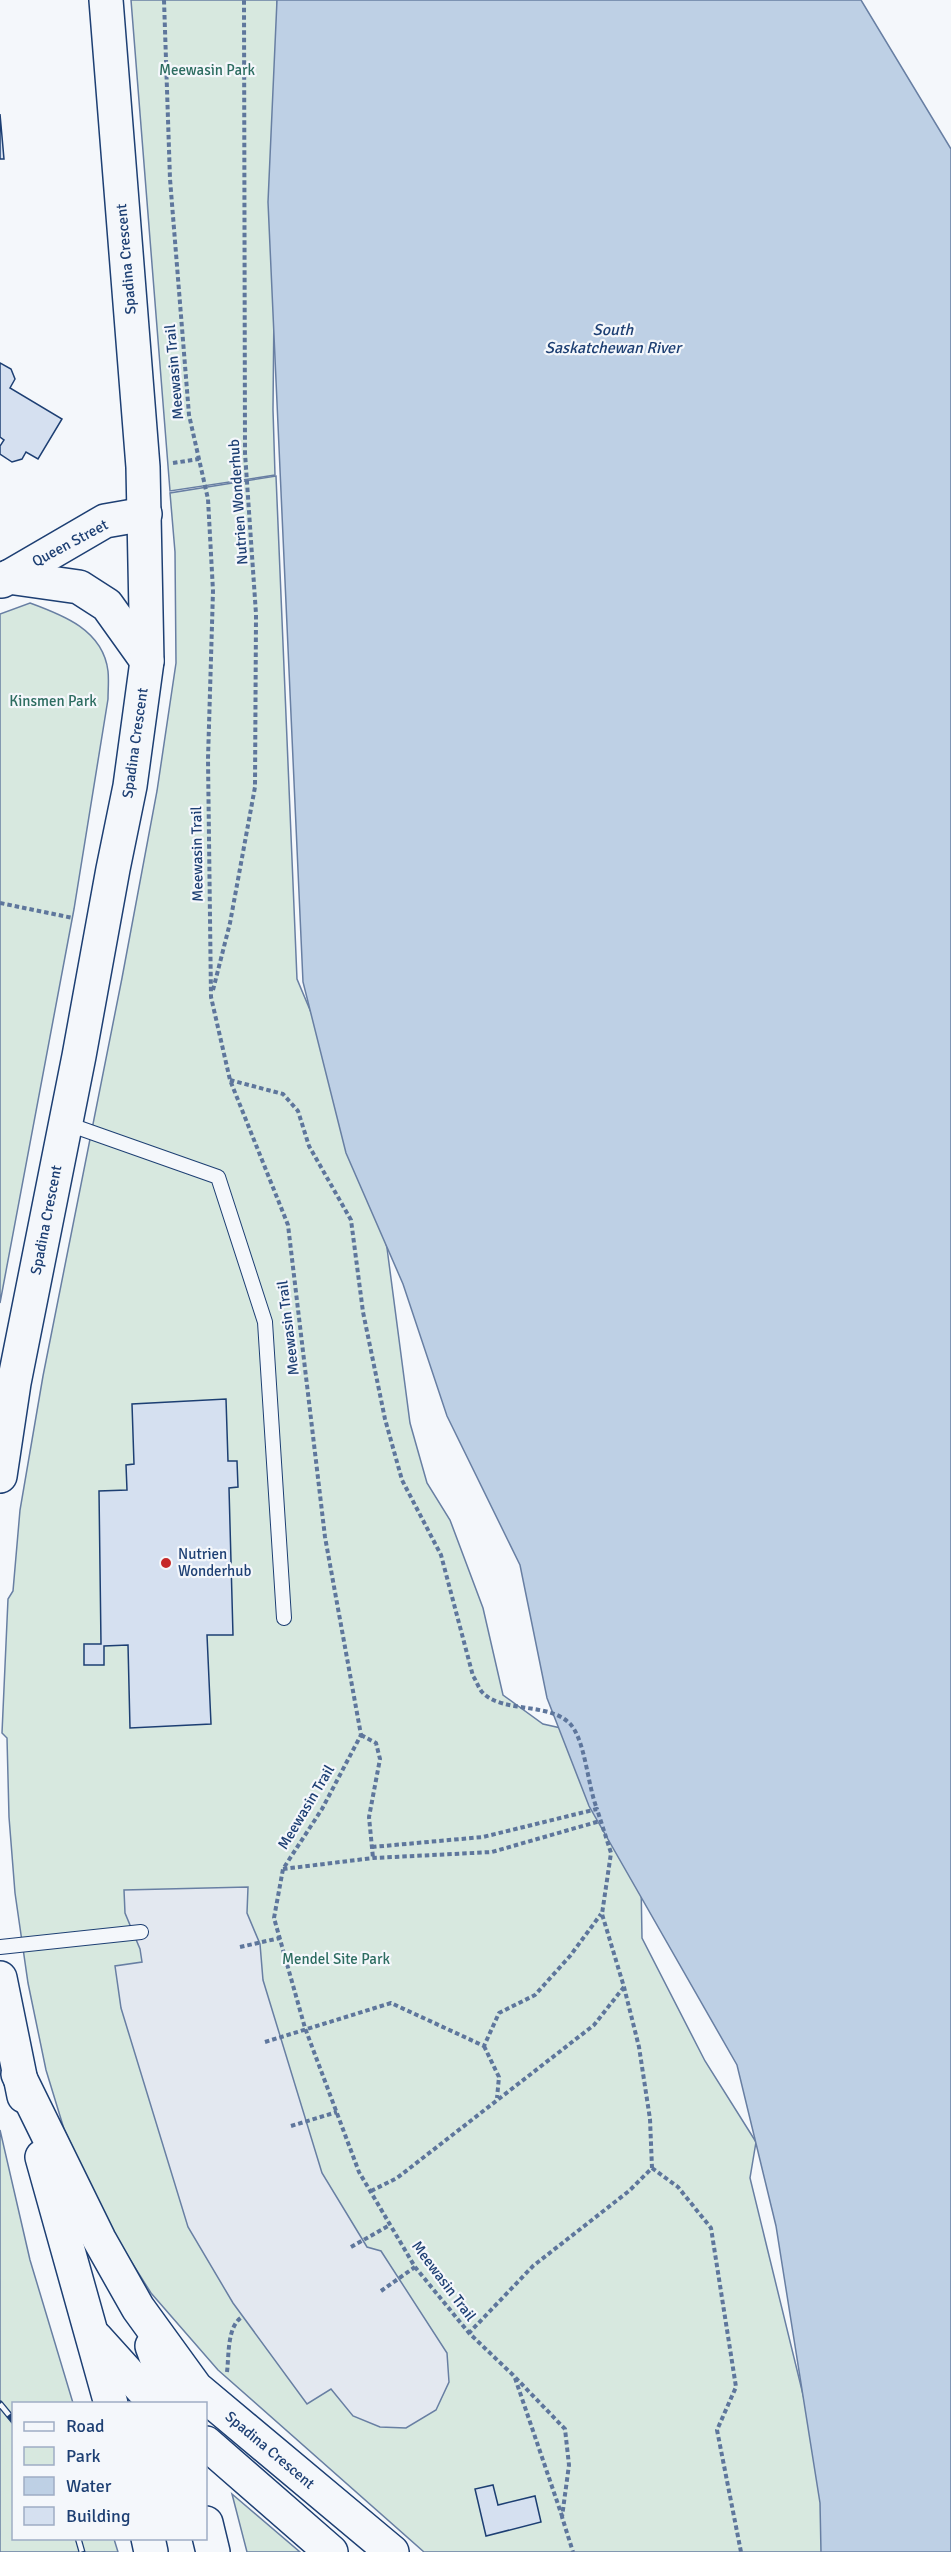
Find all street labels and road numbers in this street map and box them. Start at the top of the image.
street label: Spadina Crescent [112,203,140,315]
street label: Meewasin Trail [161,324,187,420]
street label: Nutrien Wonderhub [225,438,251,565]
street label: Queen Street [29,515,111,571]
street label: Spadina Crescent [118,687,152,799]
street label: Meewasin Trail [187,806,207,902]
street label: Spadina Crescent [27,1164,65,1276]
street label: Meewasin Trail [273,1279,303,1377]
street label: Meewasin Trail [274,1761,338,1853]
street label: Meewasin Trail [408,2237,480,2325]
street label: Spadina Crescent [222,2407,318,2493]

